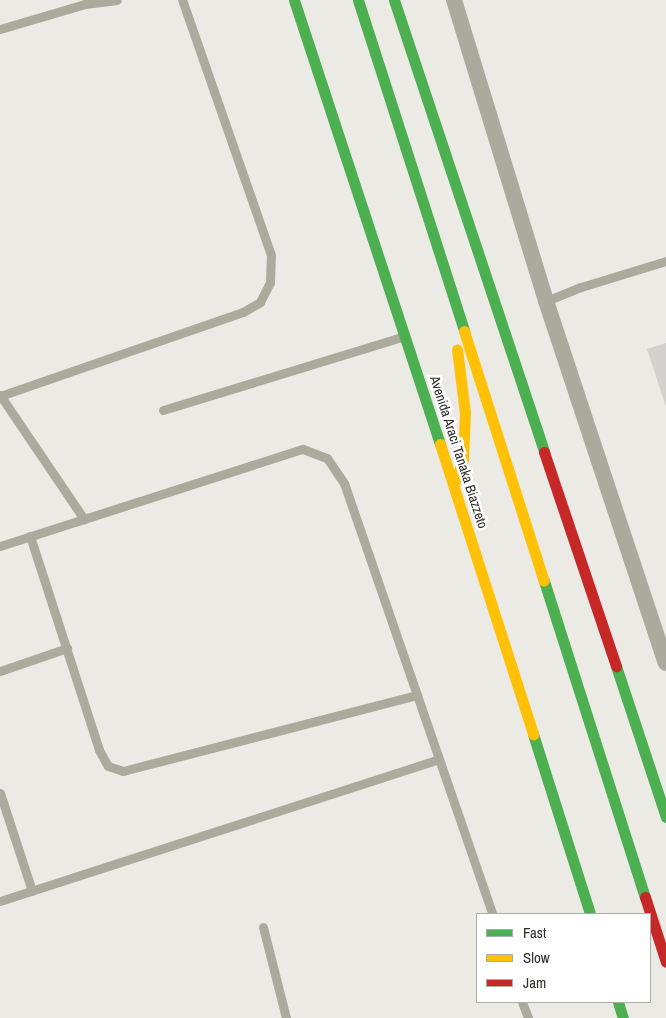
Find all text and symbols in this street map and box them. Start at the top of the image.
street label: Avenida Araci Tanaka Biazzeto [426,373,492,531]
legend [476,913,651,1003]
text: Fast [523,922,546,943]
text: Slow [523,947,550,968]
text: Jam [523,972,546,993]

